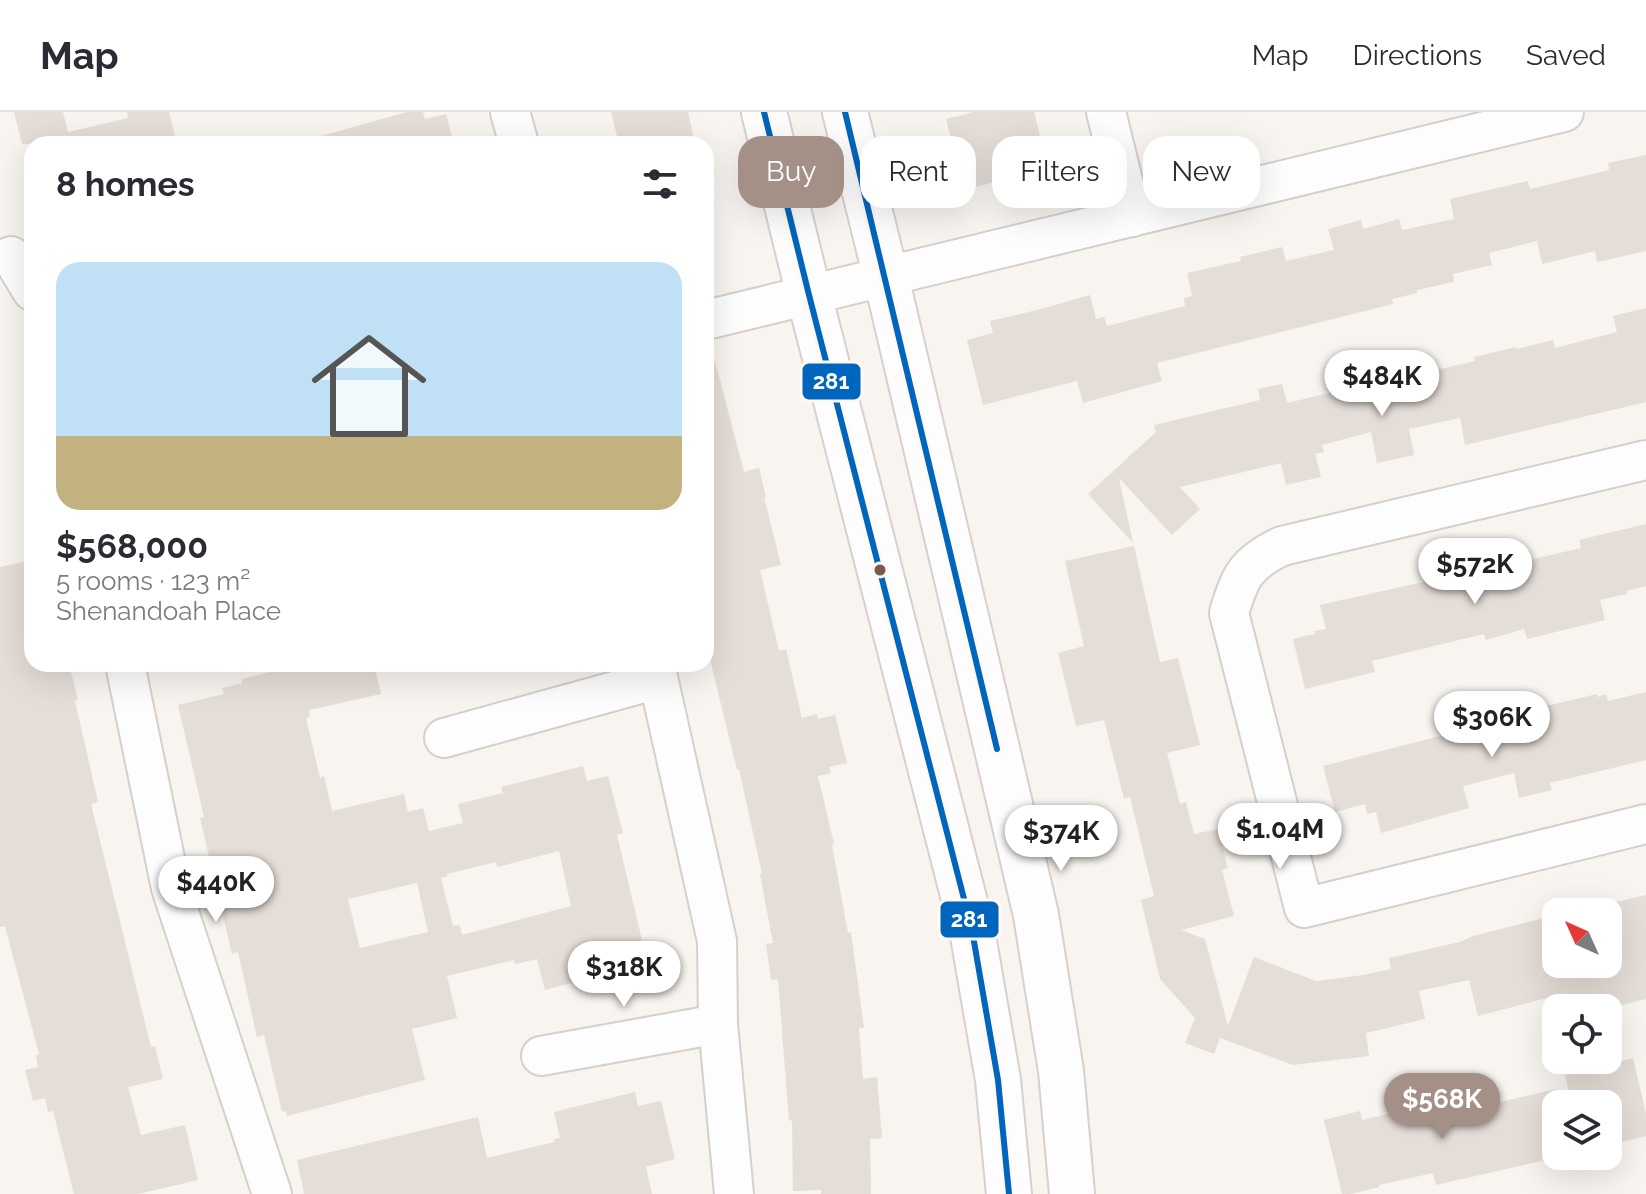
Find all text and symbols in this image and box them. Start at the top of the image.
text: Map [40,33,119,78]
text: Map [1252,39,1309,72]
text: Directions [1353,39,1482,72]
text: Saved [1526,39,1606,72]
chip: Buy [738,136,844,208]
chip: Rent [860,136,976,208]
chip: Filters [992,136,1127,208]
chip: New [1143,136,1260,208]
icon: filters [638,162,682,206]
text: 8 homes [56,164,195,204]
icon: home [297,314,441,458]
pin: $484K [1326,350,1438,418]
text: $484K [1342,361,1422,391]
line badge: 281 [801,362,862,401]
text: 281 [813,368,849,394]
text: $568,000 [56,526,208,566]
pin: $572K [1419,538,1531,606]
text: $572K [1436,549,1514,579]
unlabelled marker [872,562,888,578]
text: 5 rooms · 123 m² [56,566,250,596]
text: Shenandoah Place [56,596,281,626]
pin: $306K [1436,691,1548,759]
text: $306K [1452,702,1532,732]
pin: $1.04M [1215,803,1345,871]
pin: $374K [1005,805,1117,873]
text: $1.04M [1236,814,1324,844]
text: $374K [1023,816,1099,846]
pin: $440K [160,856,272,924]
text: $440K [176,867,256,897]
north arrow [1542,898,1622,978]
map controls [1542,898,1622,1170]
line badge: 281 [939,900,1000,939]
text: 281 [951,906,987,932]
pin: $318K [568,941,680,1009]
text: $318K [586,952,662,982]
button: locate [1542,994,1622,1074]
pin: $568K [1386,1073,1498,1141]
text: $568K [1402,1084,1482,1114]
button: layers [1542,1090,1622,1170]

